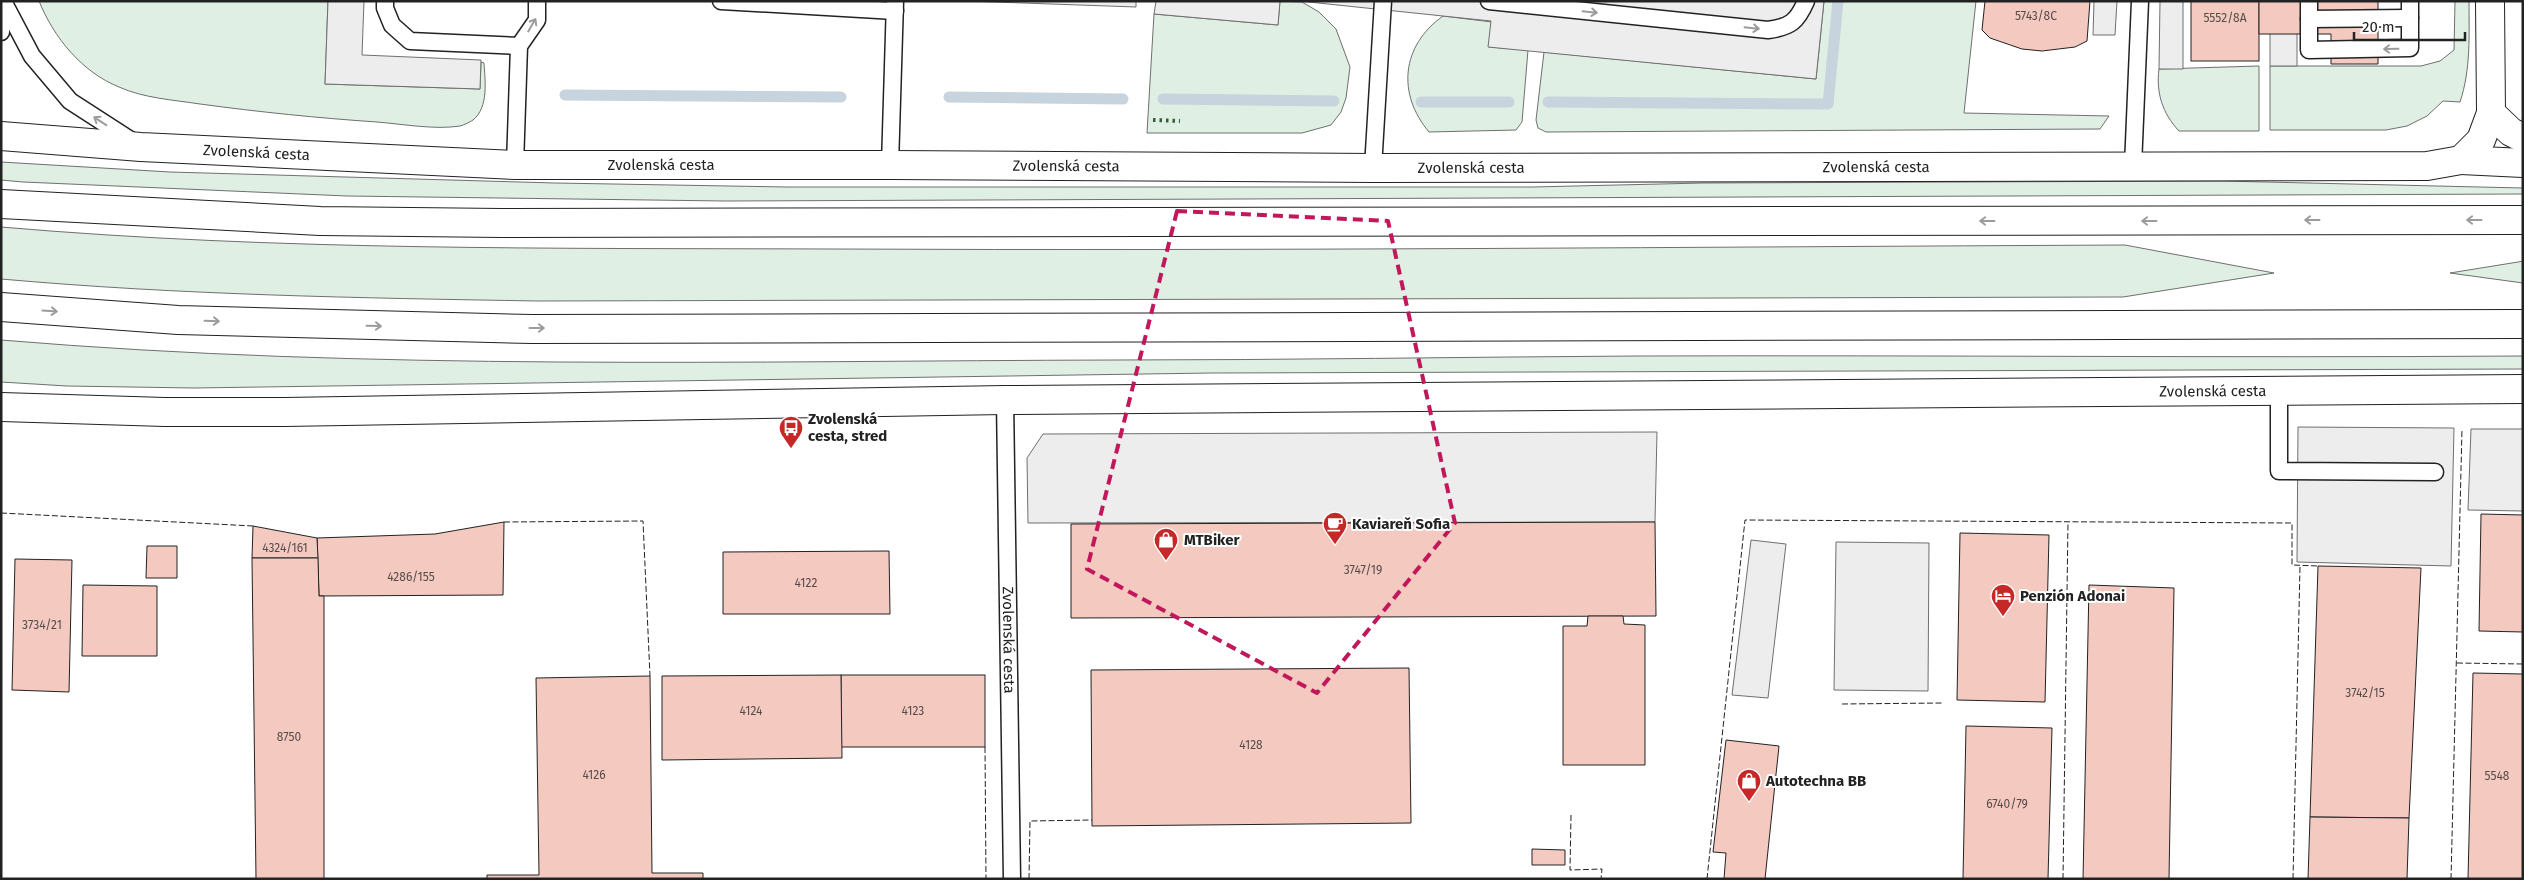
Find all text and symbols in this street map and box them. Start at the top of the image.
one-way arrow [1582,7,1598,17]
house number: 5743/8C [2015,9,2057,23]
scale bar [2354,10,2465,42]
house number: 5552/8A [2203,11,2247,25]
one-way arrow [528,18,538,32]
text: 20 m [2362,18,2395,36]
one-way arrow [1743,23,1759,33]
one-way arrow [2383,44,2400,54]
one-way arrow [94,115,108,125]
street label: Zvolenská cesta [202,141,310,164]
street label: Zvolenská cesta [608,156,715,174]
street label: Zvolenská cesta [1012,157,1120,175]
street label: Zvolenská cesta [1822,158,1930,176]
street label: Zvolenská cesta [1417,159,1525,177]
one-way arrow [2304,215,2320,225]
one-way arrow [2466,215,2482,225]
one-way arrow [1979,216,1995,226]
one-way arrow [2141,216,2158,226]
one-way arrow [42,306,58,316]
one-way arrow [204,316,220,326]
one-way arrow [366,321,382,331]
one-way arrow [529,324,545,333]
street label: Zvolenská cesta [2159,382,2266,401]
place label: Zvolenská cesta, stred [808,410,887,445]
bus stop icon: Zvolenská cesta, stred [778,415,804,449]
cafe icon: Kaviareň Sofia [1322,511,1348,545]
place label: Kaviareň Sofia [1352,515,1450,533]
shop icon: MTBiker [1153,527,1179,561]
place label: MTBiker [1184,531,1240,549]
house number: 4324/161 [262,541,308,555]
house number: 3747/19 [1344,563,1382,577]
house number: 4286/155 [387,570,435,584]
house number: 4122 [795,576,817,590]
hotel icon: Penzión Adonai [1990,583,2016,617]
street label: Zvolenská cesta [999,586,1018,694]
place label: Penzión Adonai [2020,587,2125,605]
house number: 3734/21 [22,618,62,632]
house number: 3742/15 [2345,686,2385,700]
house number: 4124 [740,704,763,718]
house number: 4123 [902,704,924,718]
house number: 8750 [277,730,301,744]
house number: 4128 [1239,738,1263,752]
house number: 4126 [582,768,606,782]
shop icon: Autotechna BB [1736,768,1762,802]
house number: 5548 [2485,769,2510,783]
place label: Autotechna BB [1765,772,1866,790]
house number: 6740/79 [1986,797,2028,811]

